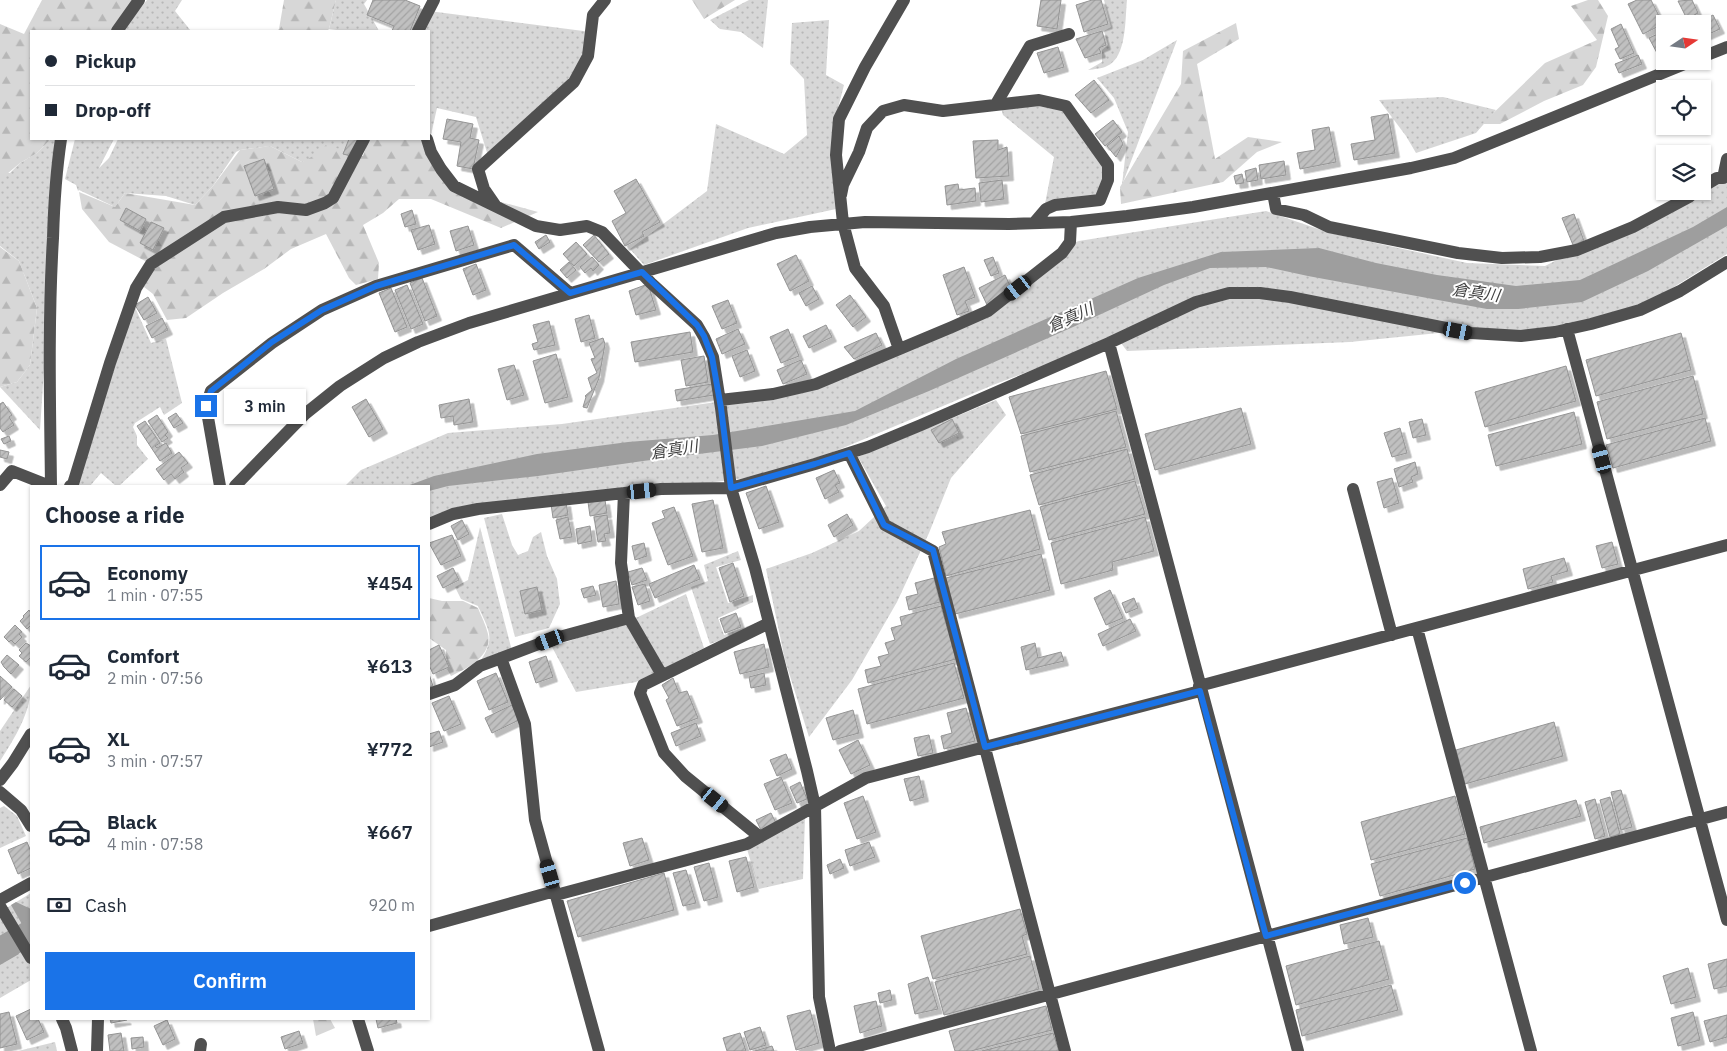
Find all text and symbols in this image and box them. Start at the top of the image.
north arrow [1656,15,1711,70]
map controls [1656,15,1711,200]
text: Pickup [75,49,136,73]
button: locate [1656,80,1711,135]
text: Drop-off [75,98,151,122]
button: layers [1656,145,1711,200]
car [1001,273,1034,303]
water label: 倉真川 [1451,279,1503,306]
water label: 倉真川 [1044,297,1098,336]
car [1441,321,1474,341]
callout: 3 min [224,388,306,424]
route end [195,395,217,417]
text: 3 min [244,396,286,416]
water label: 倉真川 [649,435,701,463]
car [1590,443,1613,475]
car [626,482,657,500]
text: Choose a ride [45,500,185,529]
icon: car [47,560,92,605]
text: Economy [107,561,188,585]
text: ¥454 [367,571,413,595]
text: 1 min · 07:55 [107,585,203,605]
car [533,628,566,652]
icon: car [47,643,92,688]
text: Comfort [107,644,180,668]
text: ¥613 [367,654,413,678]
text: 2 min · 07:56 [107,668,203,688]
icon: car [47,726,92,771]
text: XL [107,727,130,751]
text: ¥772 [367,737,413,761]
text: 3 min · 07:57 [107,751,203,771]
car [698,785,731,815]
icon: car [47,809,92,854]
text: Black [107,810,157,834]
text: ¥667 [367,820,413,844]
text: 4 min · 07:58 [107,834,203,854]
car [538,858,561,890]
route start [1454,872,1476,894]
icon: cash [45,891,73,919]
text: Cash [85,893,127,917]
text: 920 m [368,895,415,915]
button: Confirm [45,952,415,1010]

